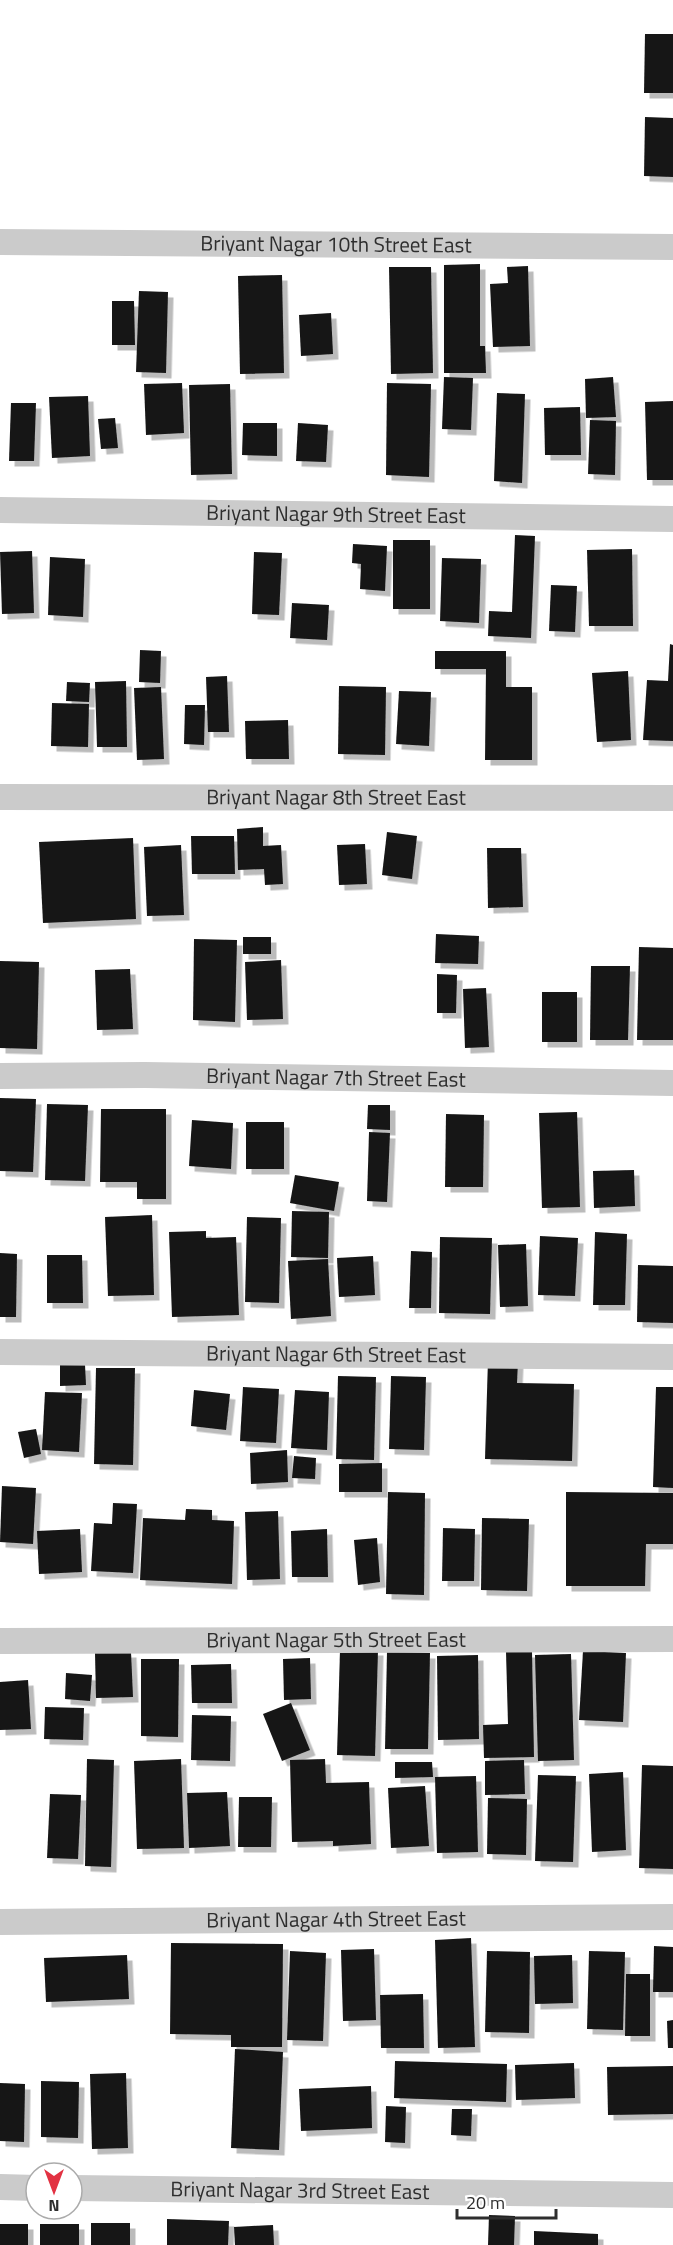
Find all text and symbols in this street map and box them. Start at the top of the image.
street label: Briyant Nagar 10th Street East [200,226,472,261]
street label: Briyant Nagar 9th Street East [206,496,467,531]
street label: Briyant Nagar 8th Street East [206,780,466,813]
street label: Briyant Nagar 7th Street East [206,1059,467,1095]
street label: Briyant Nagar 6th Street East [206,1337,467,1370]
street label: Briyant Nagar 5th Street East [206,1623,466,1655]
street label: Briyant Nagar 4th Street East [206,1902,467,1935]
north arrow [24,2161,84,2221]
street label: Briyant Nagar 3rd Street East [170,2172,430,2207]
scale bar [457,2182,556,2220]
text: 20 m [466,2189,505,2216]
text: N [48,2194,60,2218]

